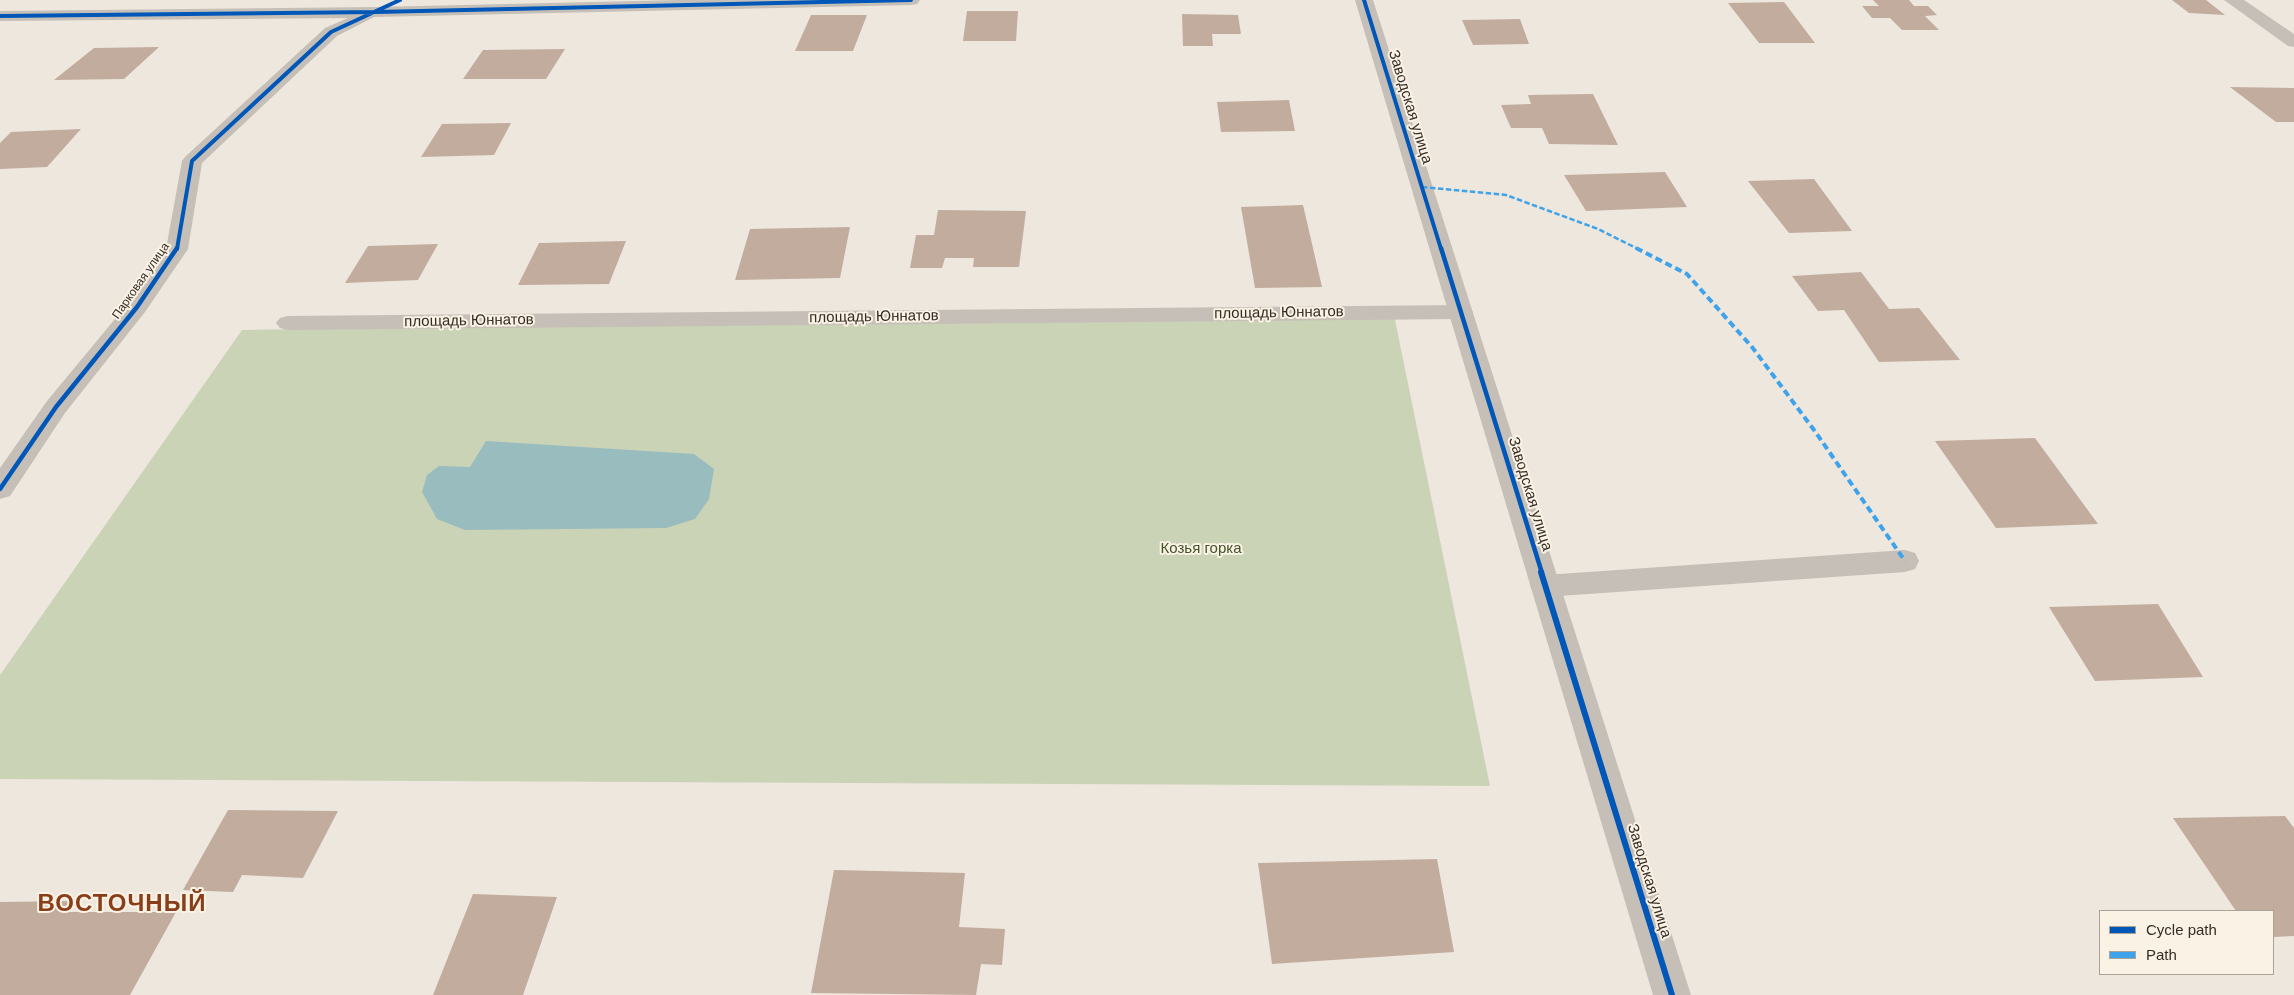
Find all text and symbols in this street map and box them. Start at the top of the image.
street label: Заводская улица [1384,48,1436,166]
street label: Парковая улица [109,240,173,322]
street label: площадь Юннатов [1214,303,1344,323]
street label: площадь Юннатов [809,307,939,327]
street label: площадь Юннатов [404,311,534,331]
street label: Заводская улица [1504,435,1556,553]
park label: Козья горка [1161,540,1241,558]
street label: Заводская улица [1623,822,1675,940]
district label: ВОСТОЧНЫЙ [36,890,208,918]
legend [2099,910,2274,975]
text: Cycle path [2146,921,2217,938]
text: Path [2146,946,2177,963]

